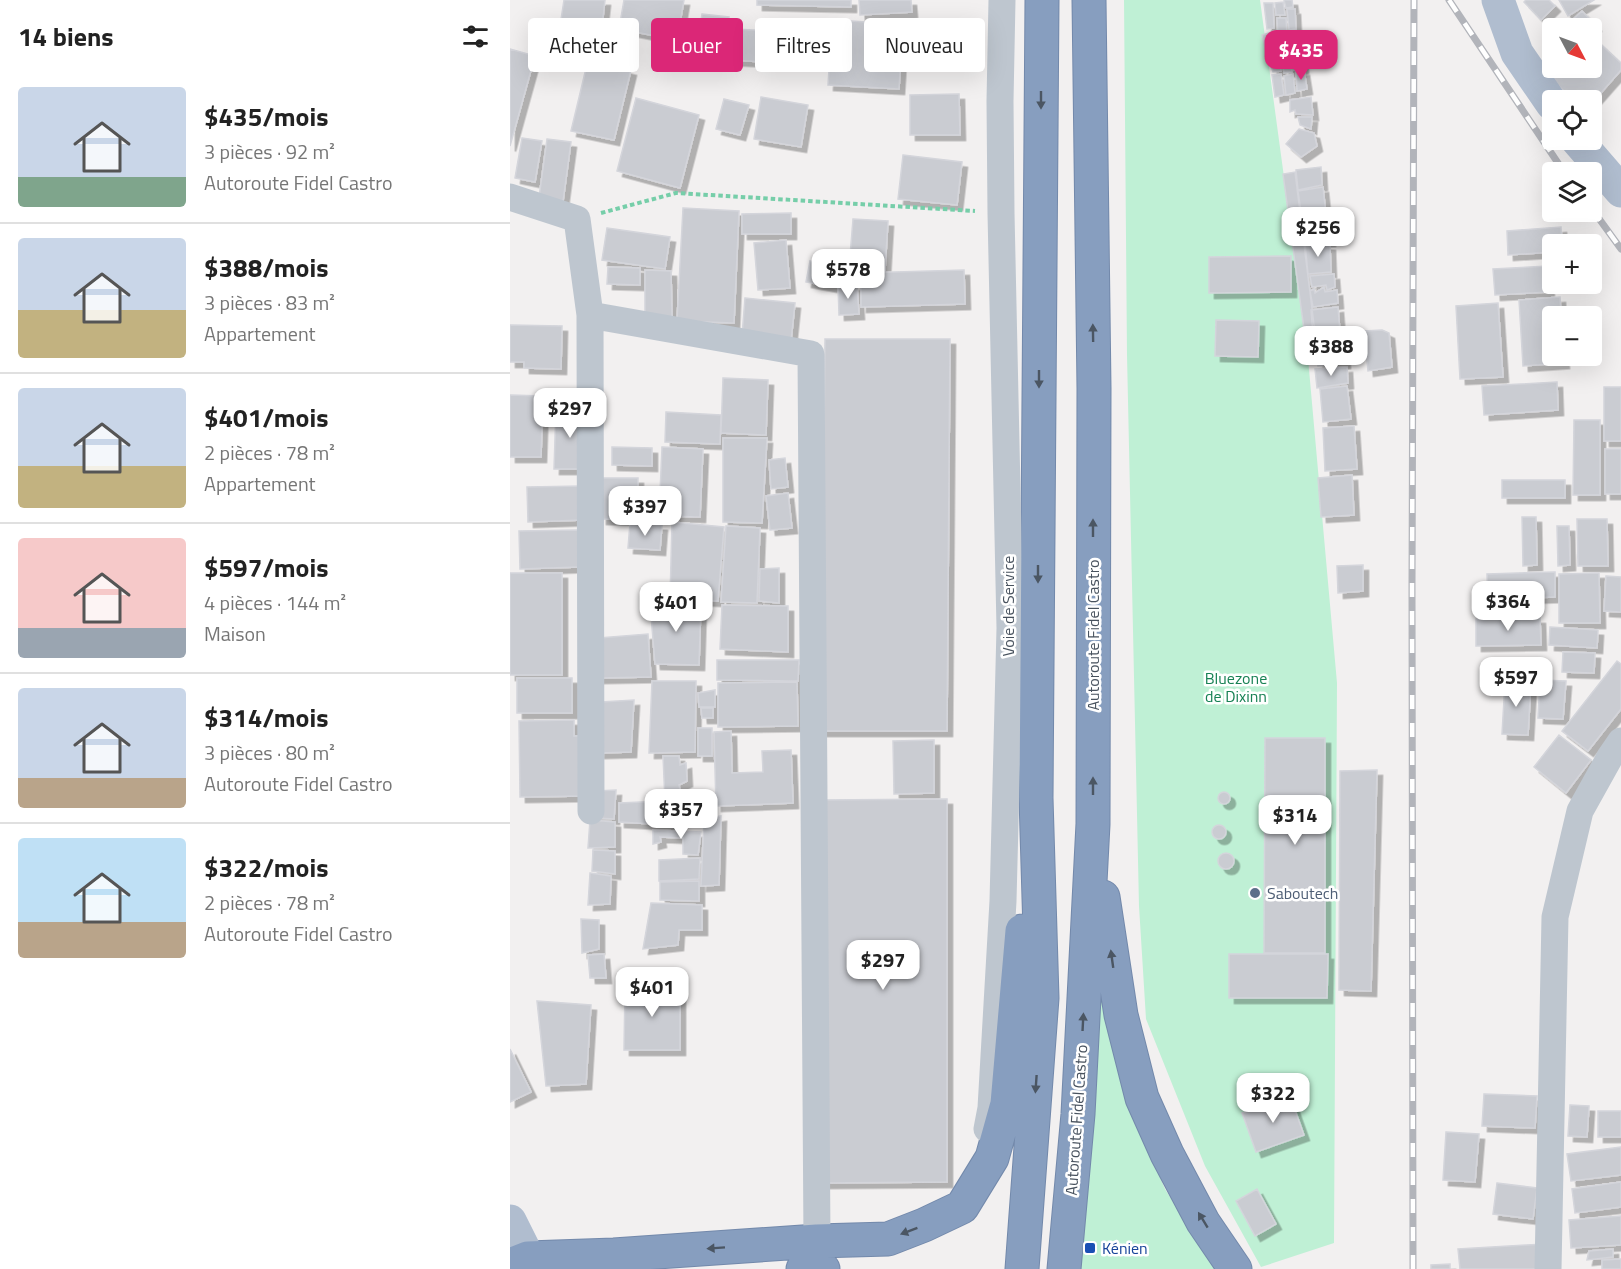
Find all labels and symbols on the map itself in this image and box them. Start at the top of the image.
north arrow [1542,18,1602,78]
pin: $435 [1265,30,1337,81]
one-way arrow [1036,91,1046,110]
pin: $256 [1282,207,1354,258]
pin: $578 [812,249,884,300]
one-way arrow [1088,323,1098,342]
pin: $388 [1295,326,1367,377]
one-way arrow [1034,370,1044,389]
pin: $297 [534,388,606,439]
pin: $397 [609,486,681,537]
one-way arrow [1088,518,1098,537]
street label: Voie de Service [996,556,1020,656]
street label: Autoroute Fidel Castro [1081,560,1105,710]
one-way arrow [1033,565,1043,584]
pin: $364 [1472,581,1544,632]
pin: $401 [640,582,712,633]
pin: $597 [1480,657,1552,708]
park label: Bluezone de Dixinn [1205,666,1267,708]
one-way arrow [1088,776,1098,795]
pin: $357 [645,789,717,840]
pin: $314 [1259,795,1331,846]
place label: Saboutech [1267,881,1338,905]
marker: Saboutech [1248,886,1262,900]
pin: $297 [847,940,919,991]
one-way arrow [1108,949,1117,968]
pin: $401 [616,967,688,1018]
one-way arrow [1078,1013,1087,1032]
street label: Autoroute Fidel Castro [1059,1044,1093,1196]
pin: $322 [1237,1073,1309,1124]
one-way arrow [1031,1075,1040,1094]
one-way arrow [1197,1212,1208,1228]
one-way arrow [900,1227,918,1236]
place label: Kénien [1102,1236,1148,1260]
marker: Kénien [1083,1241,1097,1255]
one-way arrow [706,1243,725,1253]

